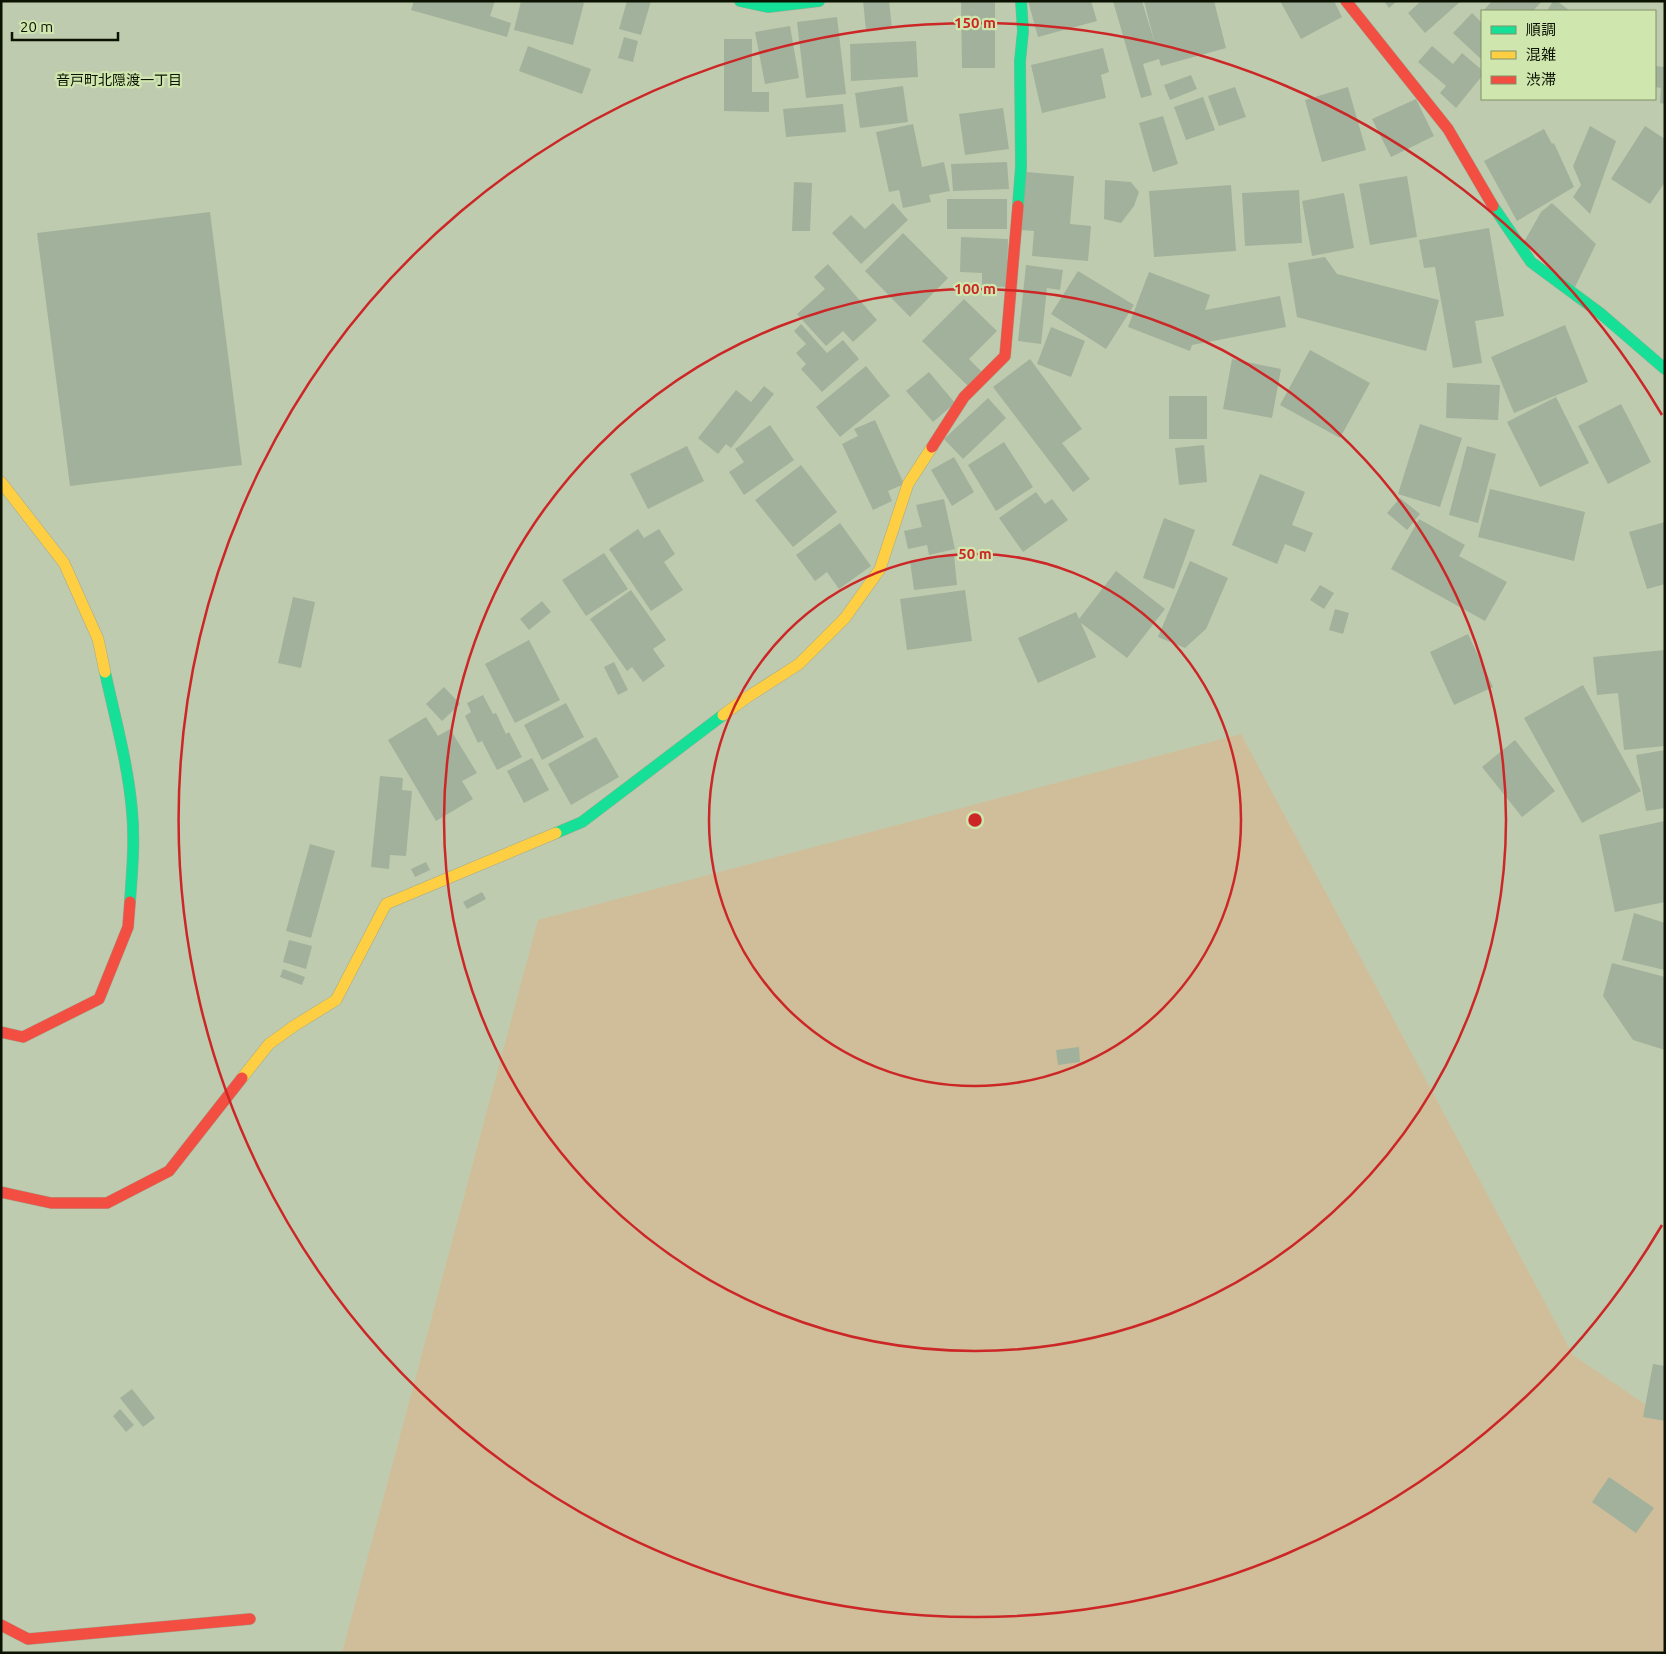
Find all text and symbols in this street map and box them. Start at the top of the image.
scale bar [12,10,119,42]
legend [1481,10,1656,100]
text: 150 m [954,14,996,31]
text: 20 m [20,18,53,35]
text: 順調 [1526,21,1556,38]
text: 混雑 [1526,46,1556,63]
text: 渋滞 [1526,71,1556,88]
district label: 音戸町北隠渡一丁目 [56,72,182,88]
text: 100 m [954,280,996,297]
text: 50 m [958,545,992,562]
centre of rings [966,811,984,829]

